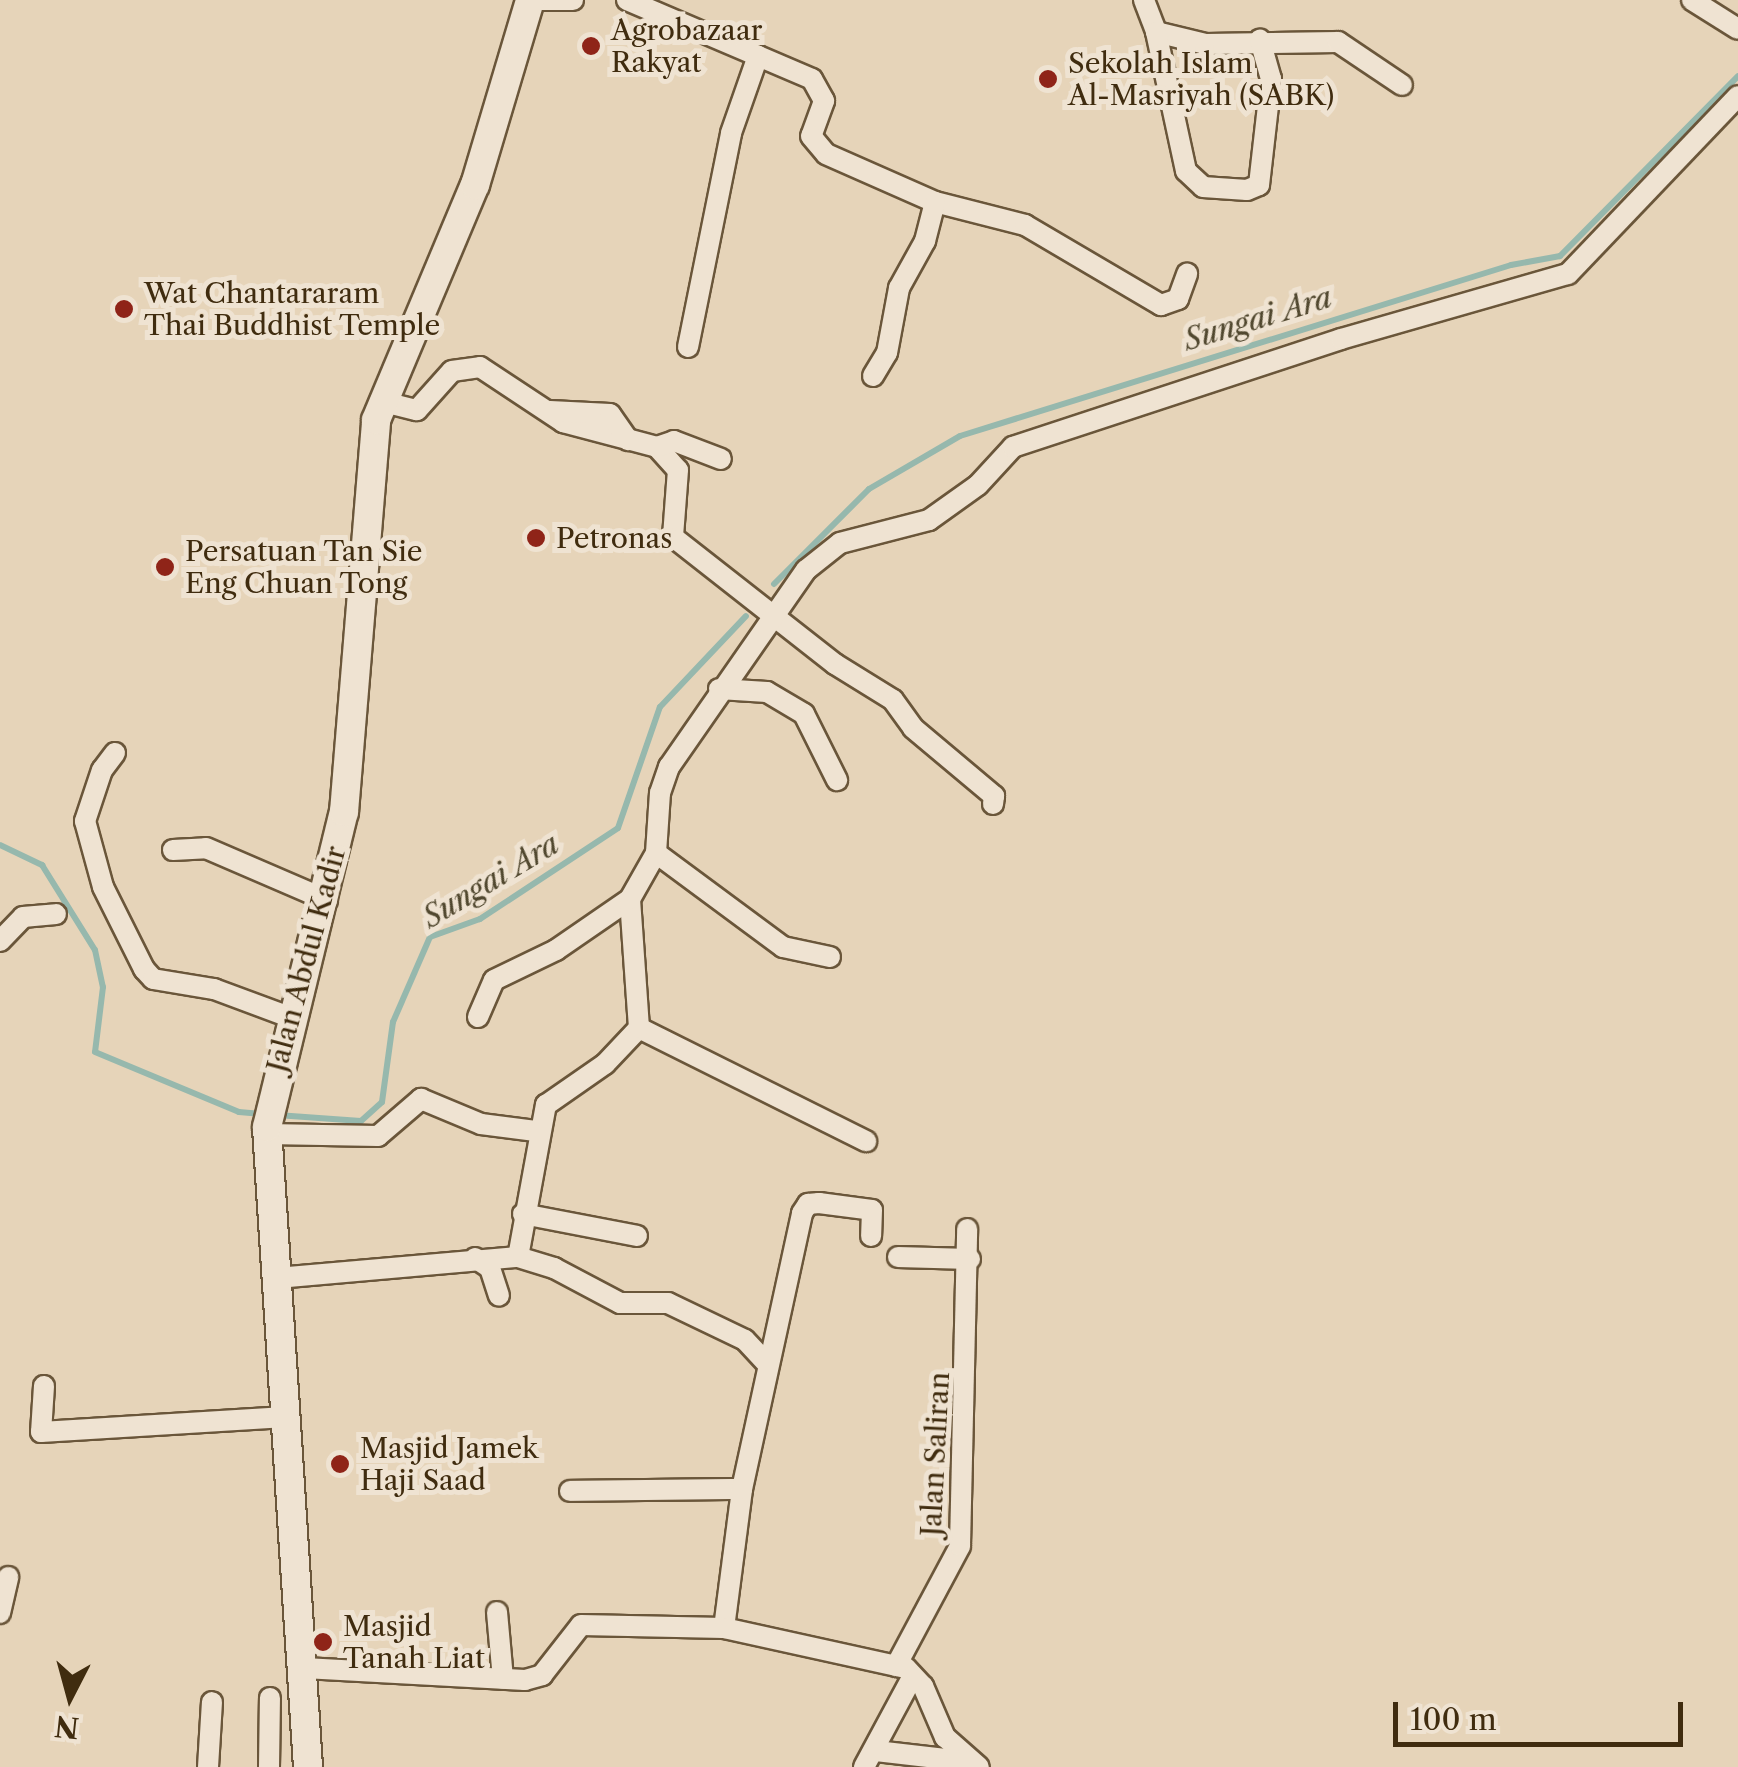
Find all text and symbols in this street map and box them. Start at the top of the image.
place label: Agrobazaar Rakyat [611,13,762,79]
marker: Agrobazaar Rakyat [580,35,602,57]
place label: Sekolah Islam Al-Masriyah (SABK) [1068,46,1334,112]
marker: Sekolah Islam Al-Masriyah (SABK) [1037,68,1059,90]
place label: Wat Chantararam Thai Buddhist Temple [144,276,441,342]
water label: Sungai Ara [1180,279,1336,359]
marker: Wat Chantararam Thai Buddhist Temple [113,298,135,320]
place label: Petronas [556,521,672,555]
marker: Petronas [525,527,547,549]
place label: Persatuan Tan Sie Eng Chuan Tong [185,534,423,600]
marker: Persatuan Tan Sie Eng Chuan Tong [154,556,176,578]
water label: Sungai Ara [416,826,566,936]
street label: Jalan Abdul Kadir [259,842,353,1076]
street label: Jalan Saliran [914,1371,956,1537]
place label: Masjid Jamek Haji Saad [360,1431,538,1497]
marker: Masjid Jamek Haji Saad [329,1453,351,1475]
place label: Masjid Tanah Liat [343,1609,485,1675]
marker: Masjid Tanah Liat [312,1631,334,1653]
north arrow [20,1647,120,1747]
scale bar [1398,1682,1688,1744]
text: 100 m [1410,1701,1497,1738]
text: N [53,1709,81,1745]

